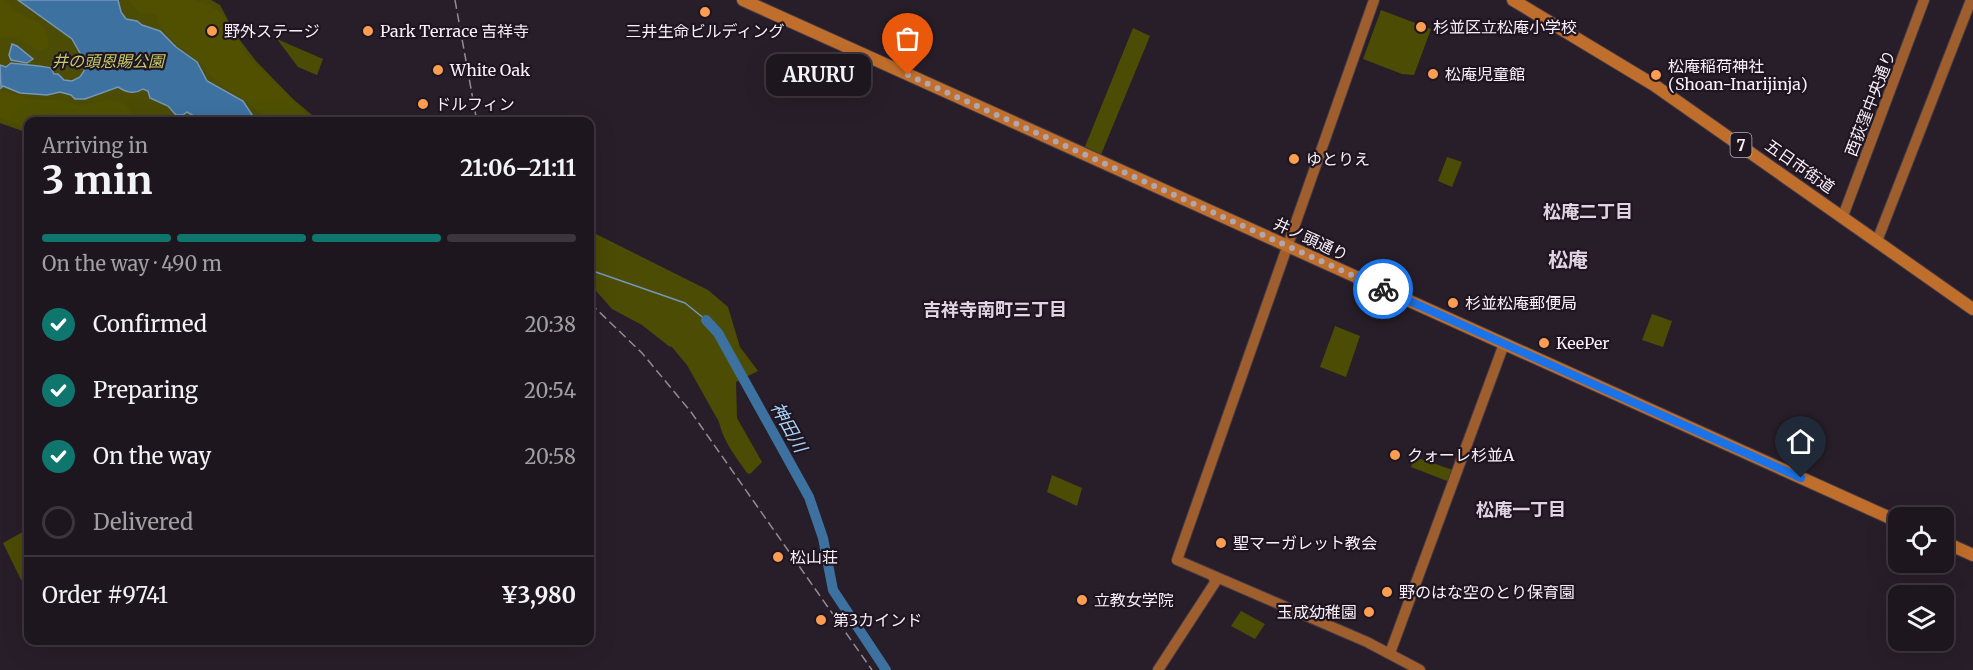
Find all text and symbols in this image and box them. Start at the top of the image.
marker: 三井生命ビルディング [698,5,712,19]
pin [882,13,933,75]
place label: 杉並区立松庵小学校 [1433,17,1577,37]
marker: 杉並区立松庵小学校 [1414,20,1428,34]
place label: 野外ステージ [224,21,320,41]
place label: Park Terrace 吉祥寺 [380,21,529,41]
place label: 三井生命ビルディング [626,21,784,41]
icon: bag [891,22,924,55]
marker: 野外ステージ [205,24,219,38]
marker: Park Terrace 吉祥寺 [361,24,375,38]
street label: 西荻窪中央通り [1841,47,1899,159]
park label: 井の頭恩賜公園 [52,51,166,71]
callout: ARURU [767,54,872,96]
place label: 松庵稲荷神社 (Shoan-Inarijinja) [1668,56,1808,94]
place label: White Oak [449,60,531,80]
text: ARURU [783,62,854,87]
marker: White Oak [431,63,445,77]
place label: 松庵児童館 [1445,64,1525,84]
marker: 松庵児童館 [1426,67,1440,81]
marker: 松庵稲荷神社 (Shoan-Inarijinja) [1649,68,1663,82]
place label: ドルフィン [435,94,515,114]
marker: ドルフィン [416,97,430,111]
text: Arriving in [42,133,148,158]
road number: 7 [1730,133,1752,157]
street label: 五日市街道 [1761,135,1839,197]
place label: ゆとりえ [1306,149,1370,169]
marker: ゆとりえ [1287,152,1301,166]
text: 21:06–21:11 [460,154,576,182]
text: 3 min [42,156,152,205]
district label: 松庵二丁目 [1543,200,1633,223]
street label: 井ノ頭通り [1271,213,1351,265]
district label: 松庵 [1548,247,1588,272]
text: On the way · 490 m [42,251,222,276]
courier [1353,259,1413,319]
icon: bike [1367,273,1400,306]
place label: 杉並松庵郵便局 [1465,293,1577,313]
marker: 杉並松庵郵便局 [1446,296,1460,310]
district label: 吉祥寺南町三丁目 [923,298,1067,321]
icon: check [42,308,75,341]
text: Confirmed [93,310,207,338]
text: 20:38 [525,312,576,337]
place label: KeePer [1556,333,1610,353]
marker: KeePer [1537,336,1551,350]
icon: check [42,374,75,407]
text: Preparing [93,376,198,404]
text: 20:54 [524,378,576,403]
water label: 神田川 [766,398,813,458]
pin [1775,416,1826,478]
icon: home [1784,425,1817,458]
icon: check [42,440,75,473]
text: On the way [93,442,211,470]
text: 20:58 [524,444,576,469]
place label: クォーレ杉並A [1407,445,1515,465]
marker: クォーレ杉並A [1388,448,1402,462]
district label: 松庵一丁目 [1476,498,1566,521]
map controls [1888,507,1954,651]
button: locate [1888,507,1954,573]
text: Delivered [93,508,193,536]
place label: 聖マーガレット教会 [1233,533,1377,553]
marker: 聖マーガレット教会 [1214,536,1228,550]
place label: 松山荘 [790,547,838,567]
marker: 松山荘 [771,550,785,564]
text: Order #9741 [42,581,168,609]
text: ¥3,980 [501,581,576,609]
place label: 野のはな空のとり保育園 [1399,582,1575,602]
marker: 野のはな空のとり保育園 [1380,585,1394,599]
button: layers [1888,585,1954,651]
place label: 立教女学院 [1094,590,1174,610]
marker: 立教女学院 [1075,593,1089,607]
place label: 玉成幼稚園 [1277,602,1357,622]
marker: 玉成幼稚園 [1362,605,1376,619]
place label: 第3カインド [833,610,922,630]
marker: 第3カインド [814,613,828,627]

